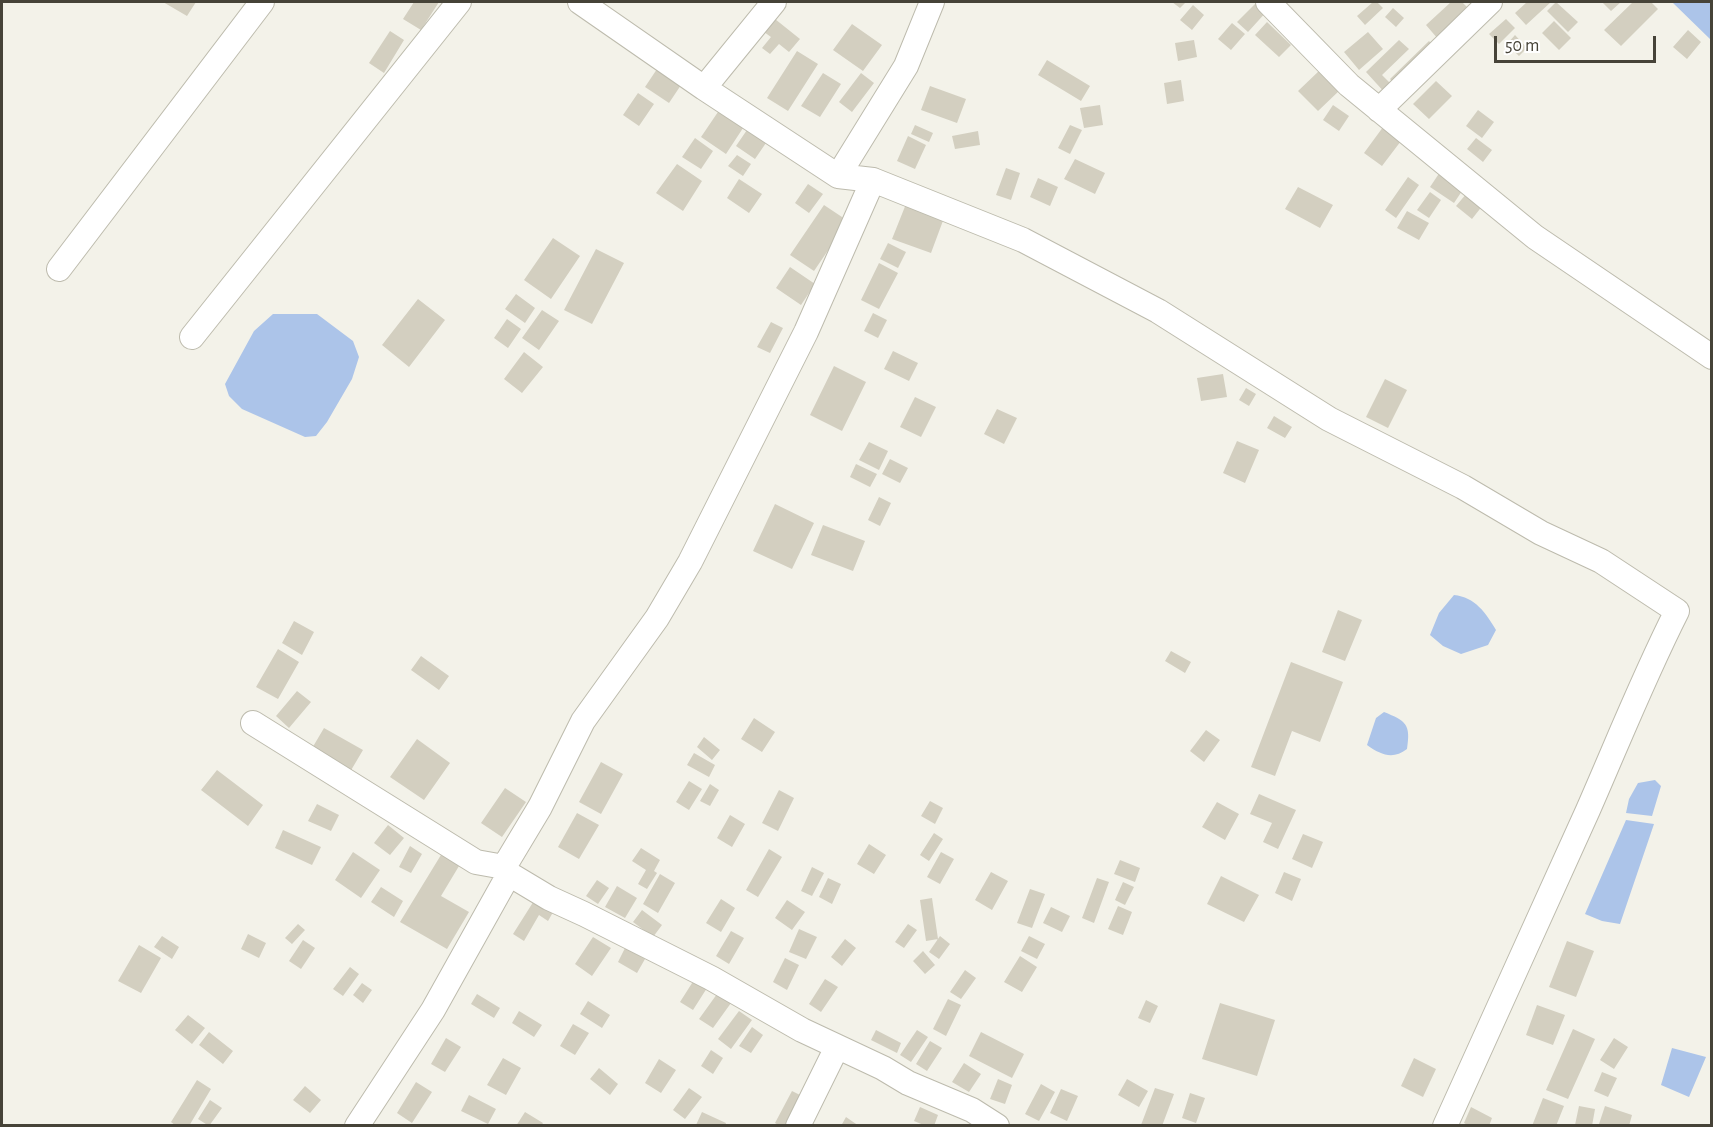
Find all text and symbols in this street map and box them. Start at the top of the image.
scale bar [1497,24,1659,62]
text: 50 m [1505,37,1539,55]

